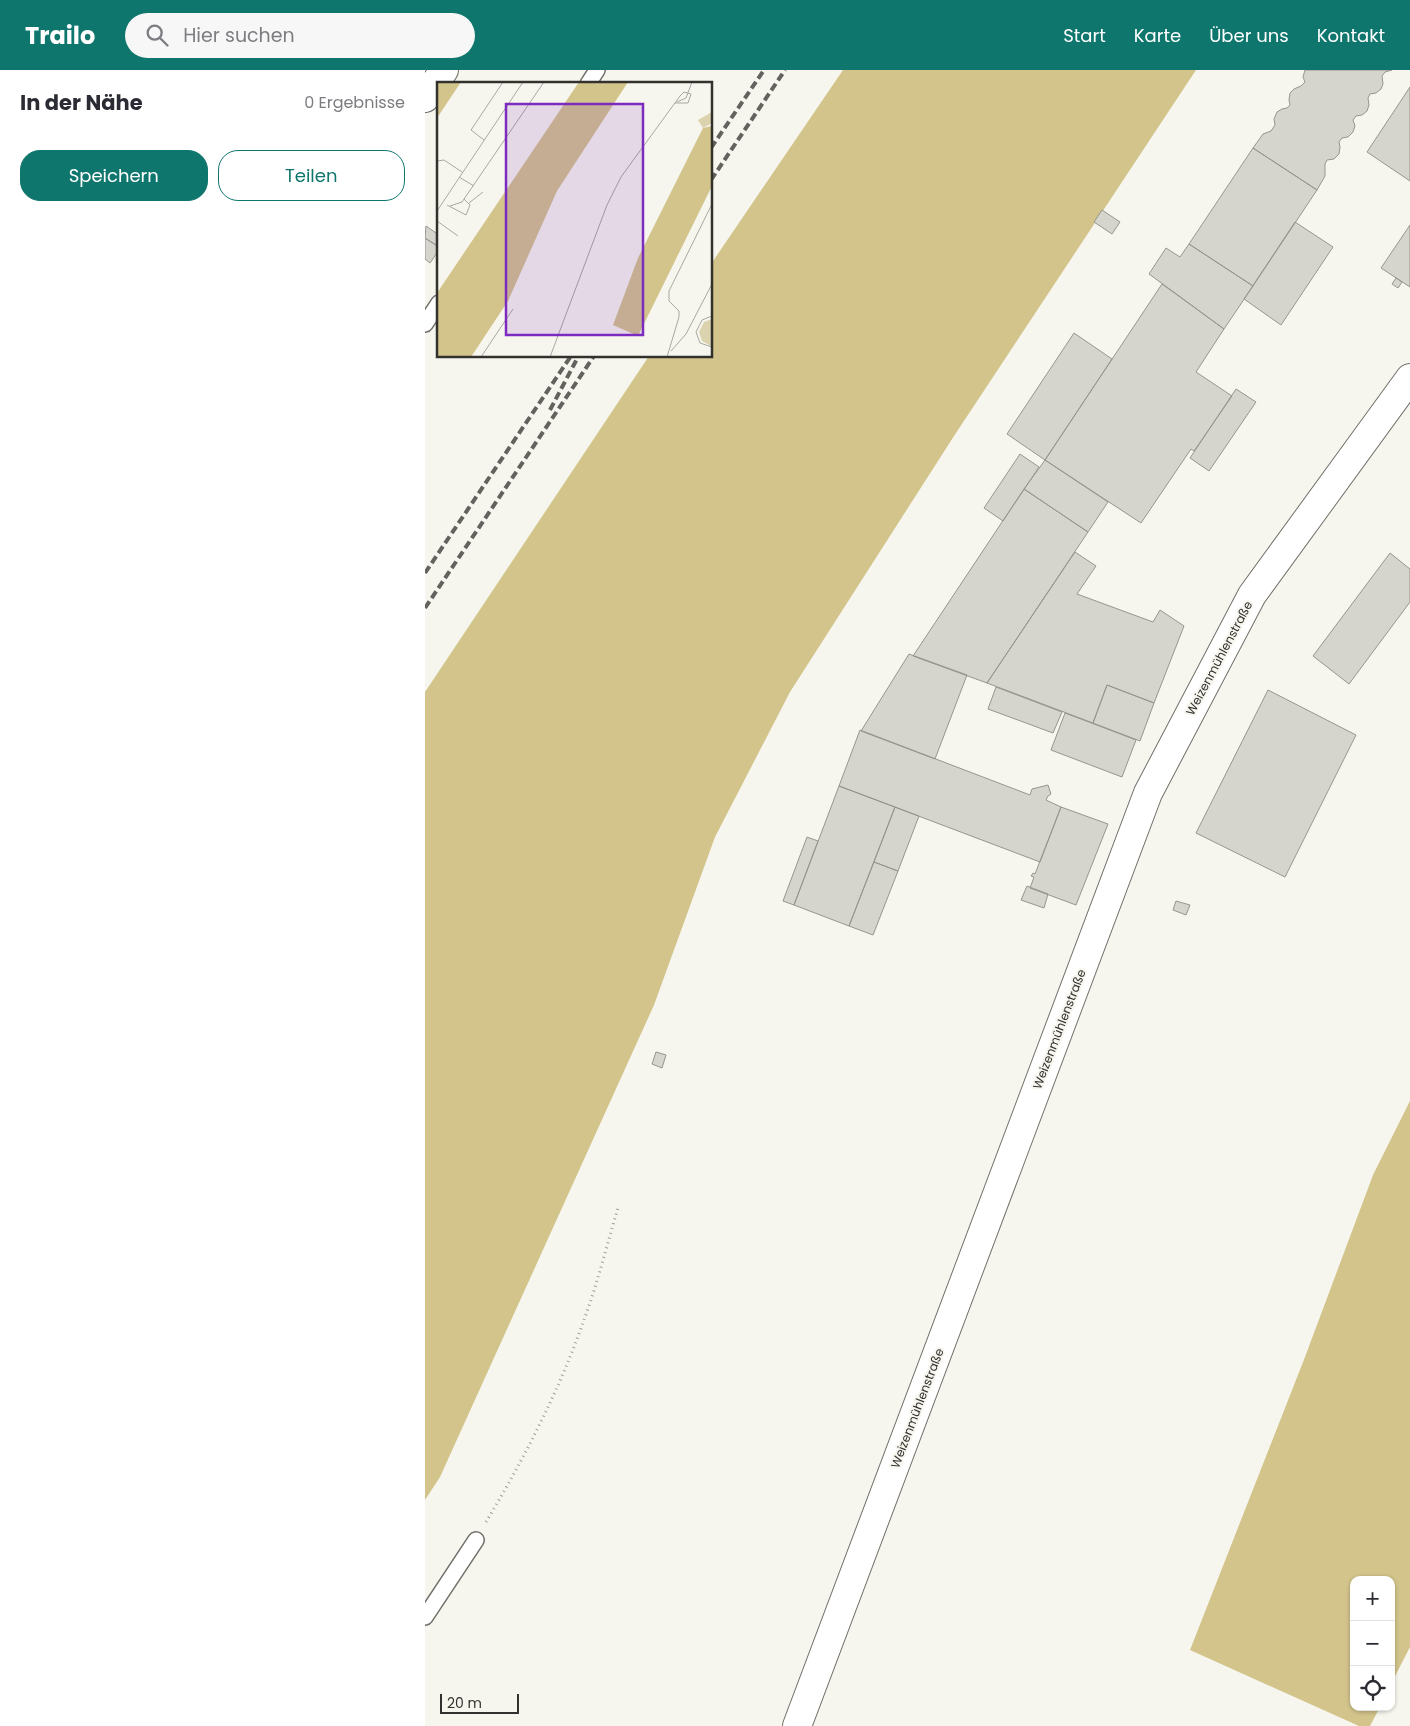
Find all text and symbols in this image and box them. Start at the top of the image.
search box [125,13,475,58]
text: Trailo [25,19,95,52]
icon: search [143,21,171,49]
text: Hier suchen [183,22,295,49]
text: Start [1063,23,1106,48]
text: Karte [1134,23,1181,48]
text: Über uns [1209,23,1289,48]
text: Kontakt [1317,23,1385,48]
inset map [437,82,713,358]
text: In der Nähe [20,88,143,117]
text: 0 Ergebnisse [304,91,405,114]
button: Speichern [20,150,208,201]
button: Teilen [218,150,405,201]
street label: Weizenmühlenstraße [1182,598,1256,718]
street label: Weizenmühlenstraße [1028,967,1090,1091]
street label: Weizenmühlenstraße [886,1346,948,1470]
map controls [1350,1576,1395,1711]
button: + [1350,1576,1395,1621]
button: − [1350,1621,1395,1666]
button: locate [1350,1666,1395,1711]
scale bar [440,1691,519,1714]
text: 20 m [447,1693,482,1713]

